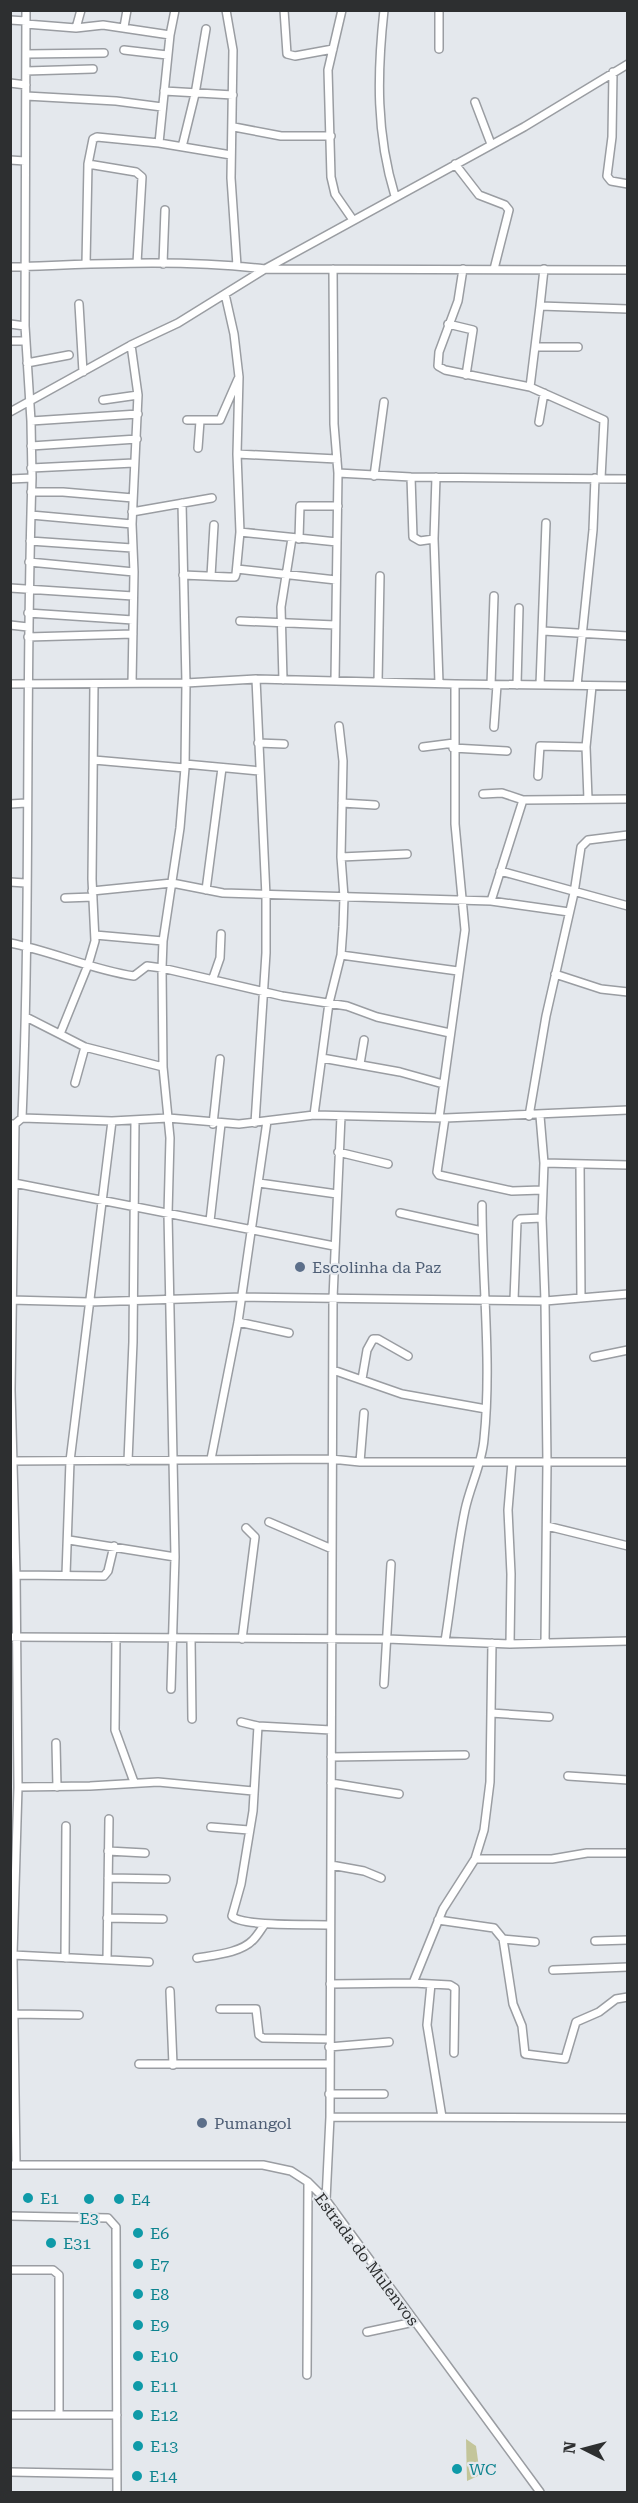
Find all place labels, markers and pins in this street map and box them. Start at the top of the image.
place label: Escolinha da Paz [312,1258,441,1277]
marker: Escolinha da Paz [293,1260,307,1274]
place label: Pumangol [214,2114,292,2133]
marker: Pumangol [195,2116,209,2130]
place label: E1 [40,2189,59,2208]
place label: E4 [131,2190,150,2209]
marker: E1 [21,2191,35,2205]
marker: E3 [82,2192,96,2206]
marker: E4 [112,2192,126,2206]
place label: E3 [79,2209,99,2228]
place label: E6 [150,2224,169,2243]
marker: E6 [131,2226,145,2240]
place label: E31 [63,2234,91,2253]
marker: E31 [44,2236,58,2250]
place label: E7 [150,2255,169,2274]
marker: E7 [131,2257,145,2271]
place label: E8 [150,2285,169,2304]
marker: E8 [131,2287,145,2301]
place label: E9 [150,2316,169,2335]
marker: E9 [131,2318,145,2332]
place label: E10 [150,2347,178,2366]
marker: E10 [131,2349,145,2363]
place label: E11 [150,2377,178,2396]
marker: E11 [131,2379,145,2393]
place label: E12 [150,2406,178,2425]
marker: E12 [131,2408,145,2422]
place label: E13 [150,2437,178,2456]
marker: E13 [131,2439,145,2453]
place label: WC [469,2460,497,2479]
marker: WC [450,2462,464,2476]
place label: E14 [149,2467,177,2486]
marker: E14 [130,2469,144,2483]

